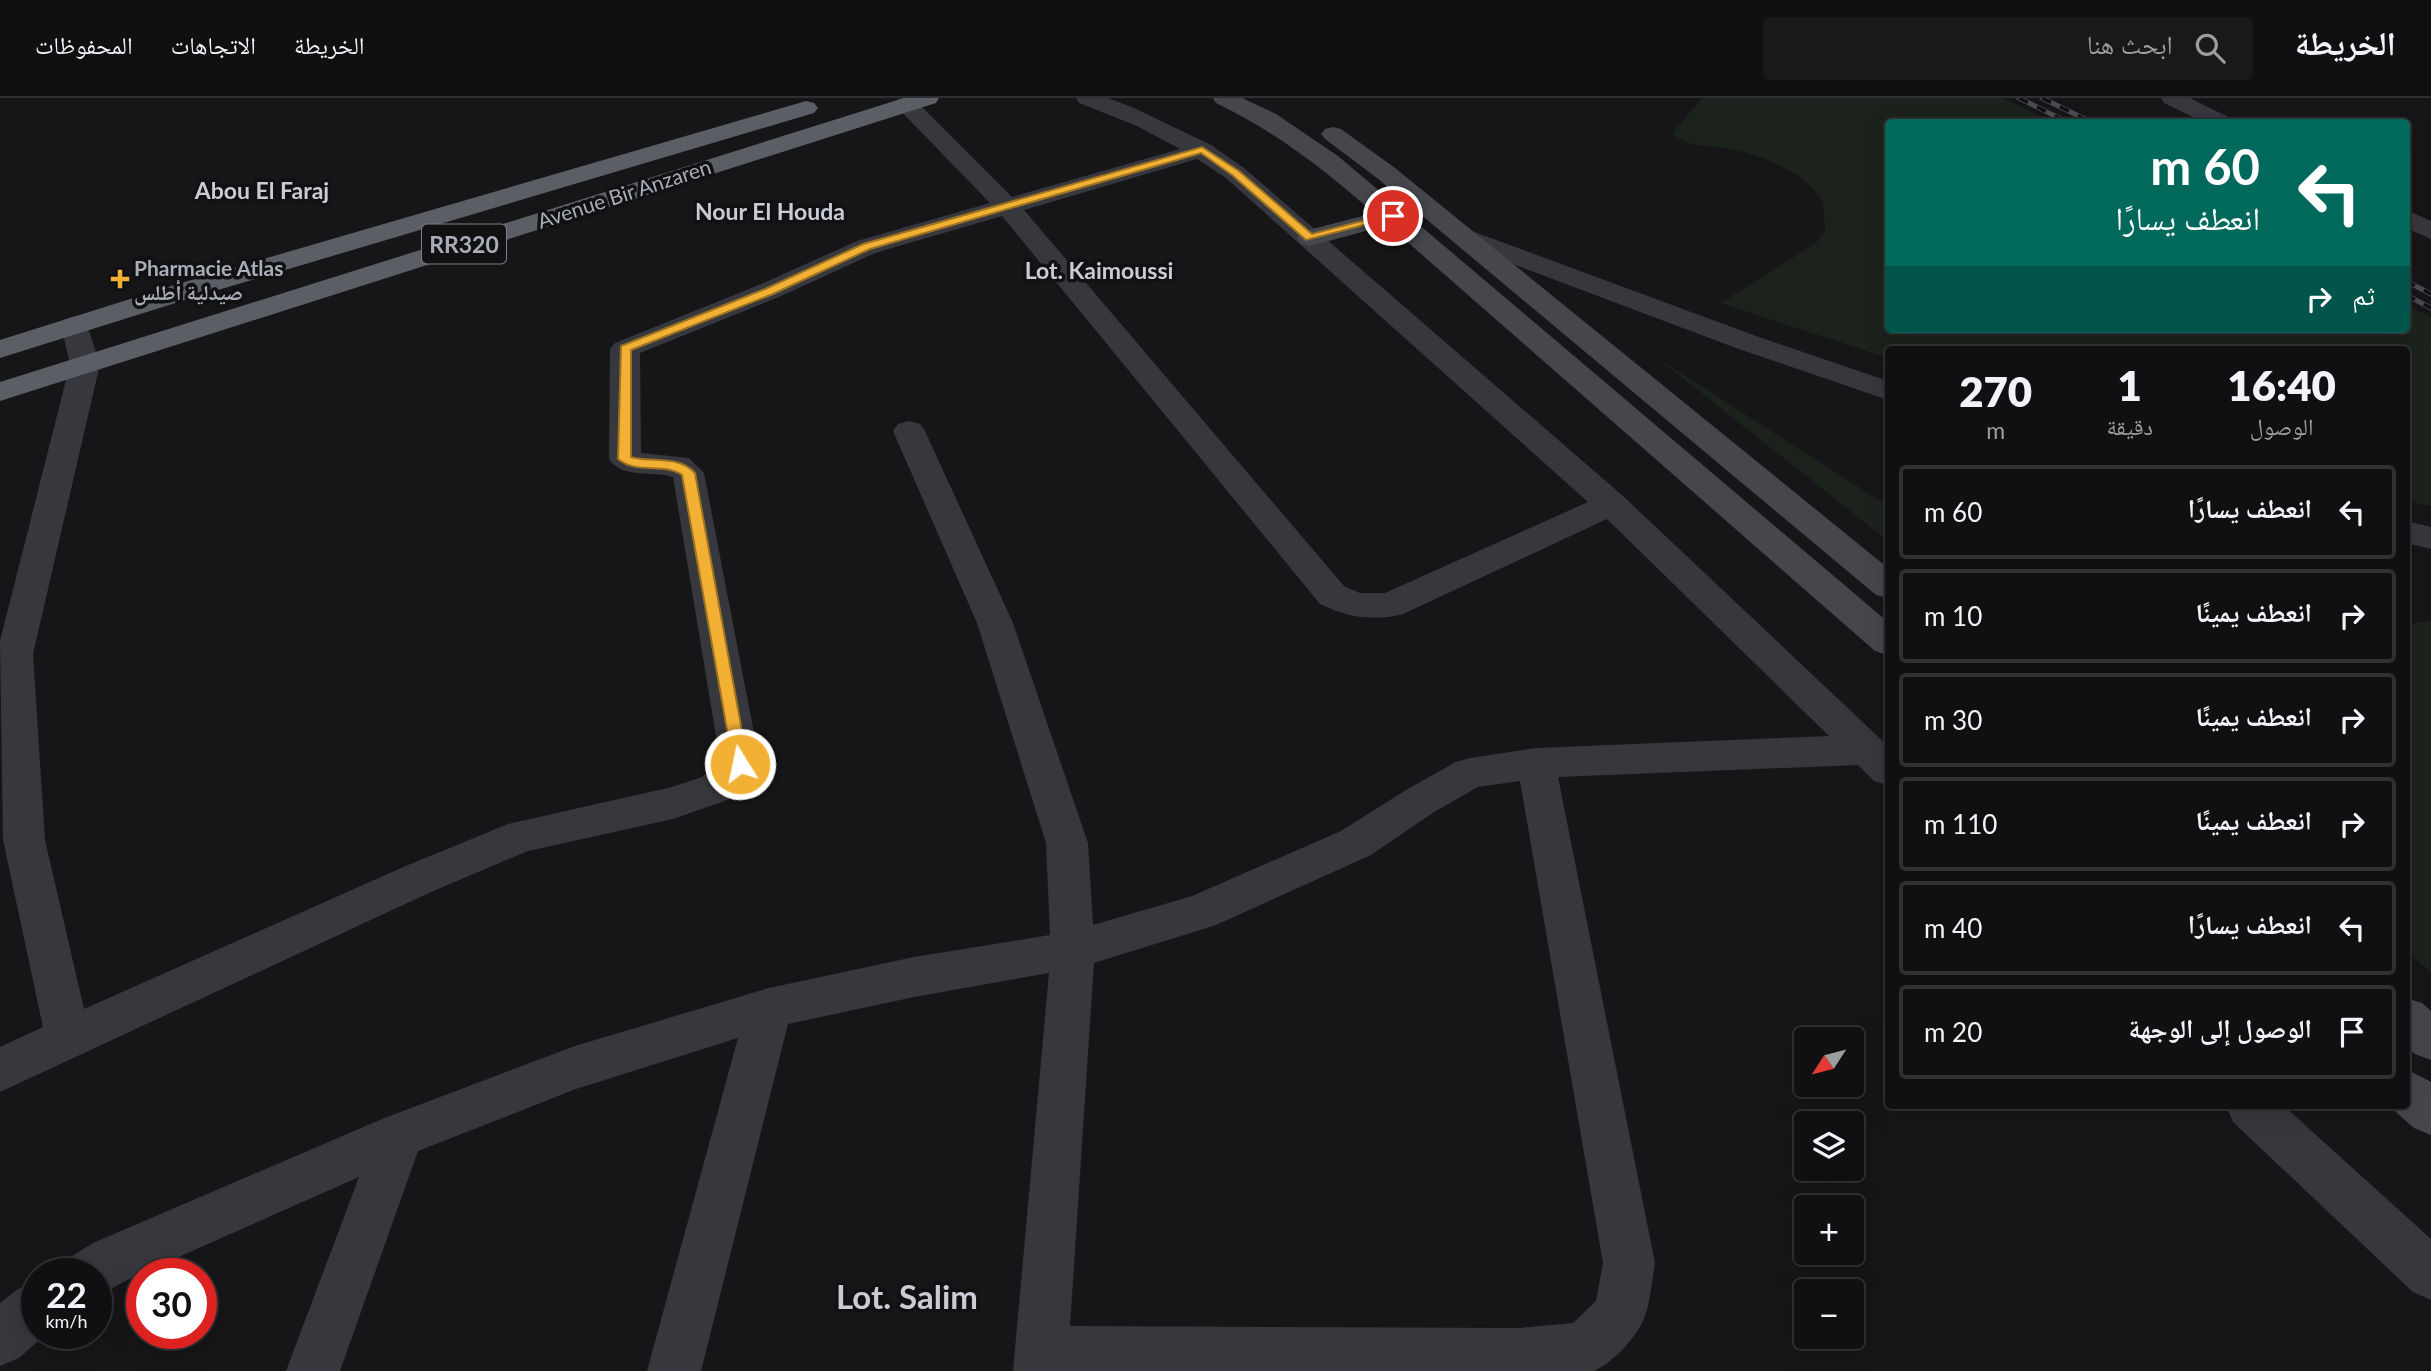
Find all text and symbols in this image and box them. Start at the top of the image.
search box [1763,17,2253,80]
text: الخريطة [2295,22,2396,62]
text: ابحث هنا [2087,28,2173,60]
icon: search [2191,29,2229,67]
text: المحفوظات [35,30,133,59]
text: الاتجاهات [171,30,256,59]
text: الخريطة [294,30,365,59]
text: 60 m [2150,137,2260,195]
icon: left [2284,147,2375,238]
street label: Avenue Bir Anzaren [534,153,714,233]
district label: Abou El Faraj [194,176,329,204]
pin [1363,186,1423,246]
district label: Nour El Houda [695,197,845,225]
icon: arrive [1374,197,1412,235]
text: انعطف يسارًا [2116,198,2260,237]
road number: RR320 [422,225,506,264]
place label: Pharmacie Atlas صيدلية أطلس [134,255,283,306]
district label: Lot. Kaimoussi [1025,256,1173,284]
marker: Pharmacie Atlas صيدلية أطلس [112,271,128,287]
text: ثم [2352,279,2375,311]
icon: right [2300,280,2338,318]
text: 1 [2118,360,2142,410]
text: 16:40 [2227,360,2336,410]
text: 270 [1959,366,2032,416]
text: دقيقة [2106,412,2153,440]
text: الوصول [2250,412,2313,440]
text: m [1986,416,2005,444]
text: انعطف يسارًا [2188,492,2312,524]
icon: left [2333,493,2371,531]
text: 60 m [1924,496,1982,528]
text: انعطف يمينًا [2195,596,2312,628]
icon: right [2333,597,2371,635]
text: 10 m [1924,600,1982,632]
text: انعطف يمينًا [2195,700,2312,732]
icon: right [2333,701,2371,739]
text: 30 m [1924,704,1982,736]
position arrow [703,727,777,801]
text: انعطف يمينًا [2195,804,2312,836]
icon: right [2333,805,2371,843]
text: 110 m [1924,808,1997,840]
text: انعطف يسارًا [2188,908,2312,940]
icon: left [2333,909,2371,947]
text: 40 m [1924,912,1982,944]
text: الوصول إلى الوجهة [2128,1012,2312,1044]
icon: arrive [2333,1013,2371,1051]
text: 20 m [1924,1016,1982,1048]
north arrow [1794,1027,1864,1097]
map controls [1794,1027,1864,1349]
button: layers [1794,1111,1864,1181]
button: + [1794,1195,1864,1265]
speed limit sign: 30 [126,1258,217,1349]
text: 22 [46,1273,87,1315]
district label: Lot. Salim [836,1276,978,1316]
button: − [1794,1279,1864,1349]
text: km/h [45,1310,88,1332]

